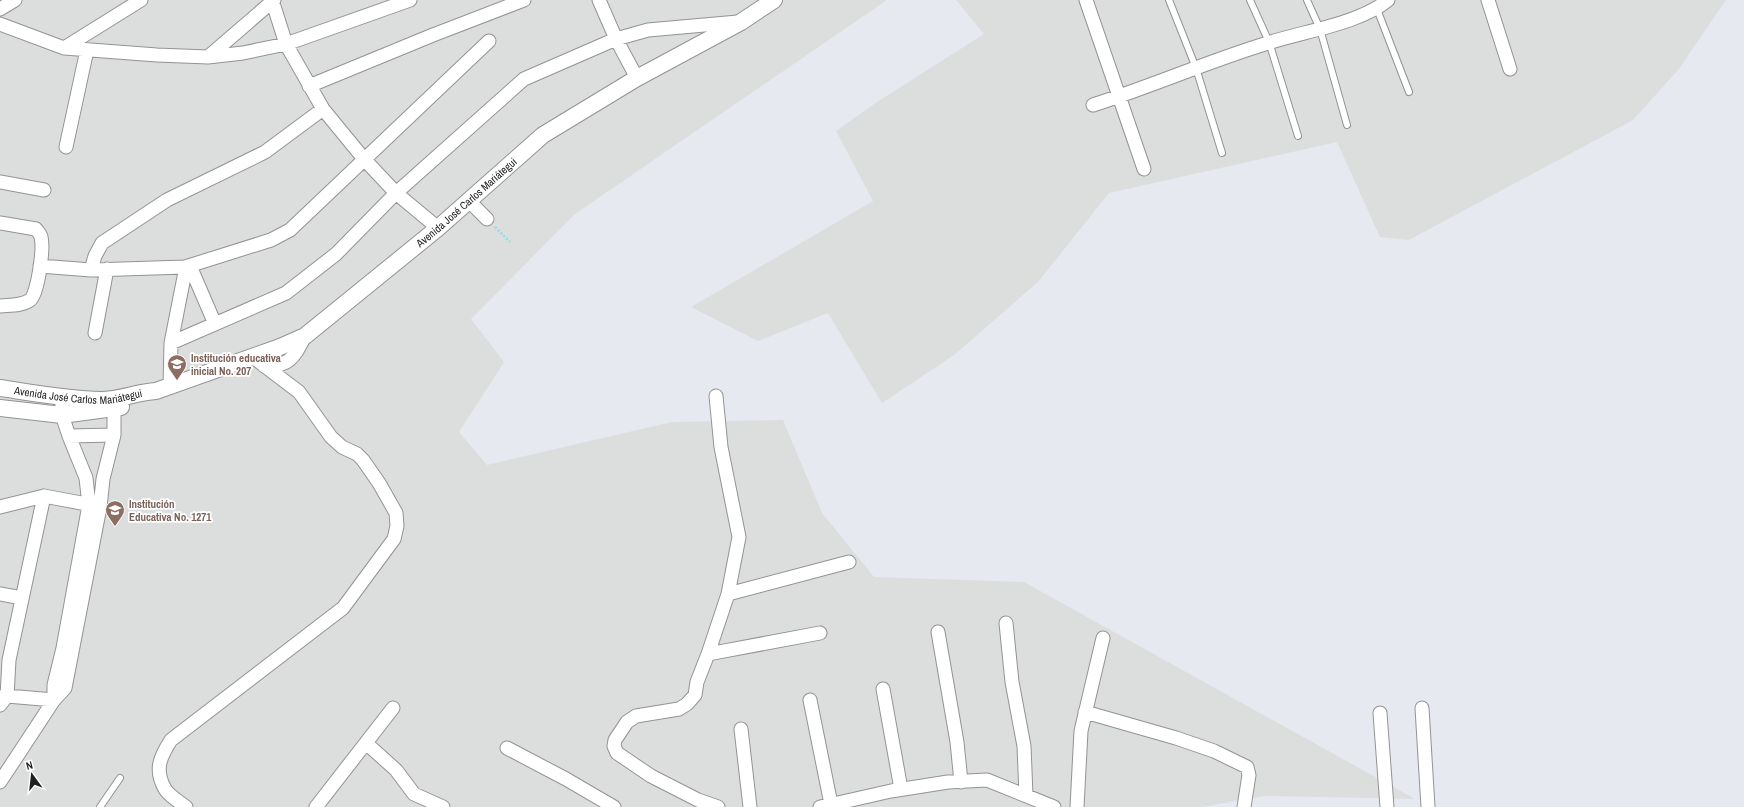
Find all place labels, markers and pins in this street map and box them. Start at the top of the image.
place label: Institución educativa inicial No. 207 [191,351,281,378]
school or university icon: Institución educativa inicial No. 207 [166,353,188,381]
place label: Institución Educativa No. 1271 [129,497,211,524]
school or university icon: Institución Educativa No. 1271 [104,499,126,527]

